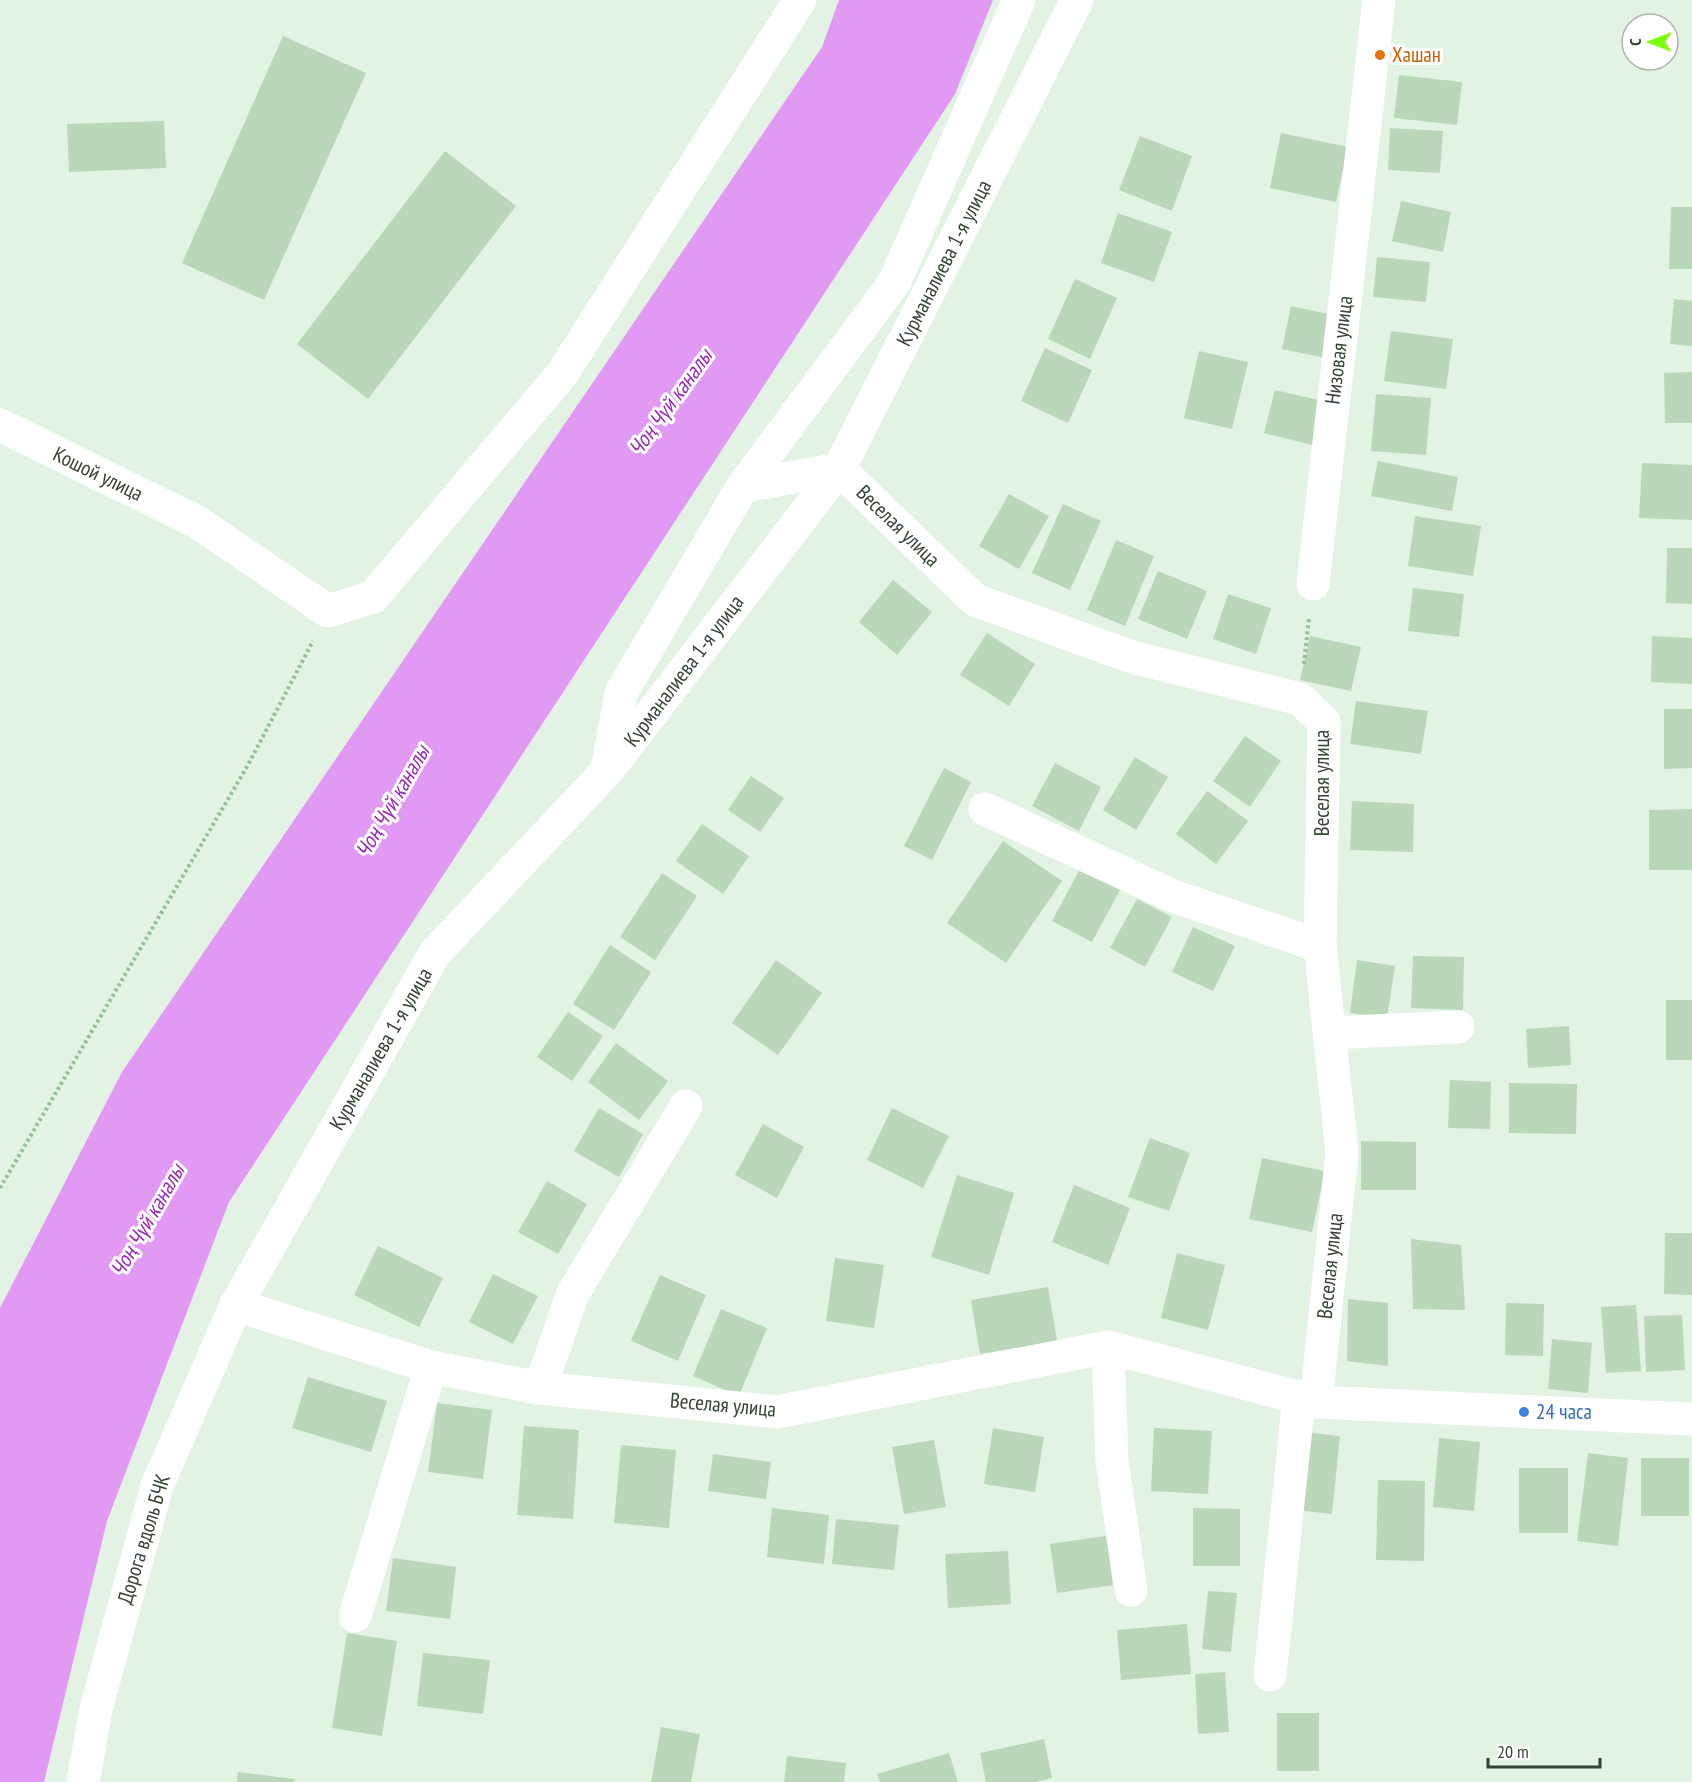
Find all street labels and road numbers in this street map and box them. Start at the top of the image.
street label: Курманалиева 1-я улица [890,175,997,350]
street label: Низовая улица [1318,294,1359,406]
street label: Кошой улица [49,440,148,507]
street label: Веселая улица [851,479,946,572]
street label: Курманалиева 1-я улица [618,589,749,752]
street label: Веселая улица [1308,730,1335,836]
street label: Курманалиева 1-я улица [323,963,438,1135]
street label: Веселая улица [1311,1212,1348,1320]
street label: Веселая улица [669,1386,777,1423]
street label: Дорога вдоль БЧК [111,1471,176,1607]

